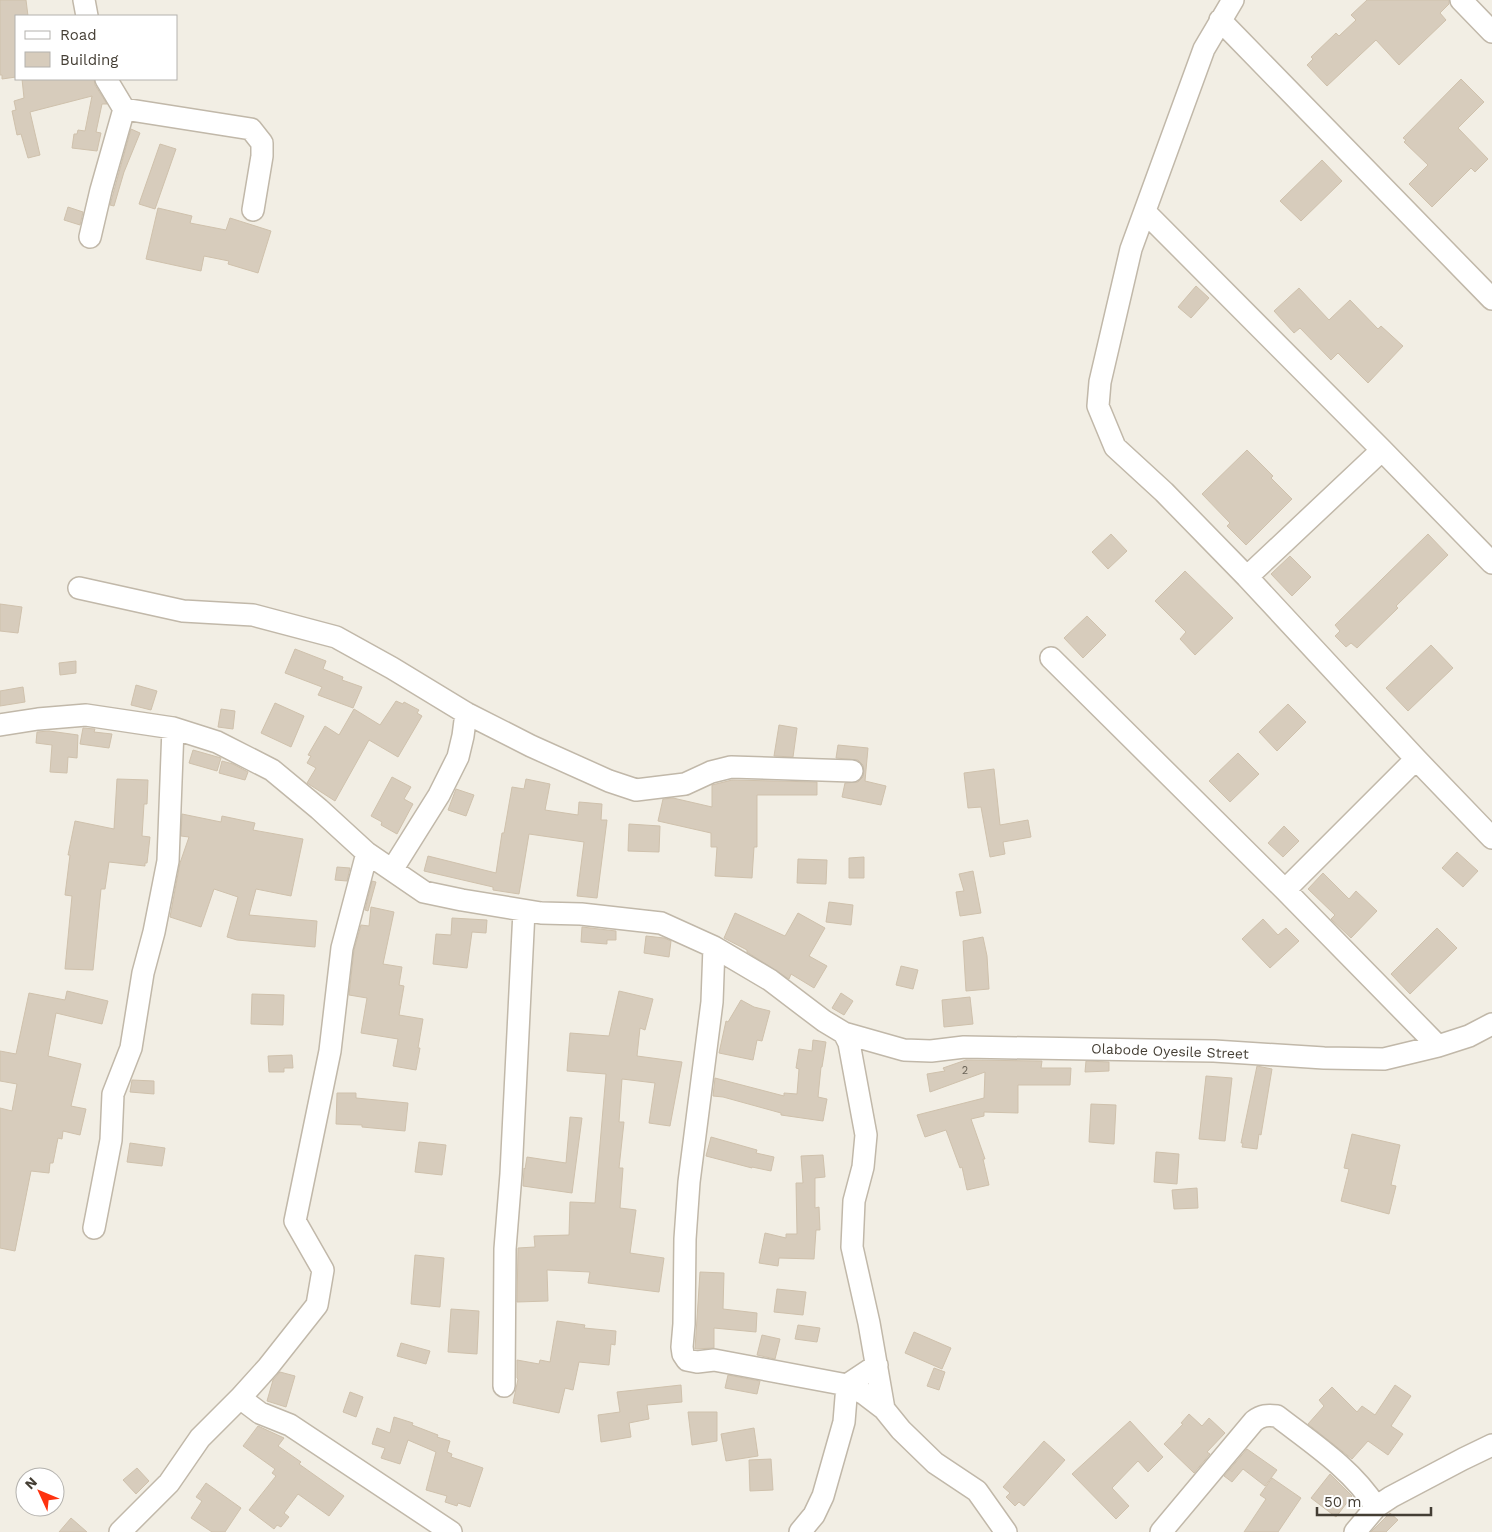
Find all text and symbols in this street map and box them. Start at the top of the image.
legend [15,15,178,80]
text: Road [60,26,97,44]
text: Building [60,51,118,69]
street label: Olabode Oyesile Street [1091,1040,1249,1062]
house number: 2 [962,1064,968,1077]
north arrow [15,1467,65,1517]
text: N [21,1474,40,1492]
scale bar [1317,1484,1431,1516]
text: 50 m [1324,1493,1361,1511]

